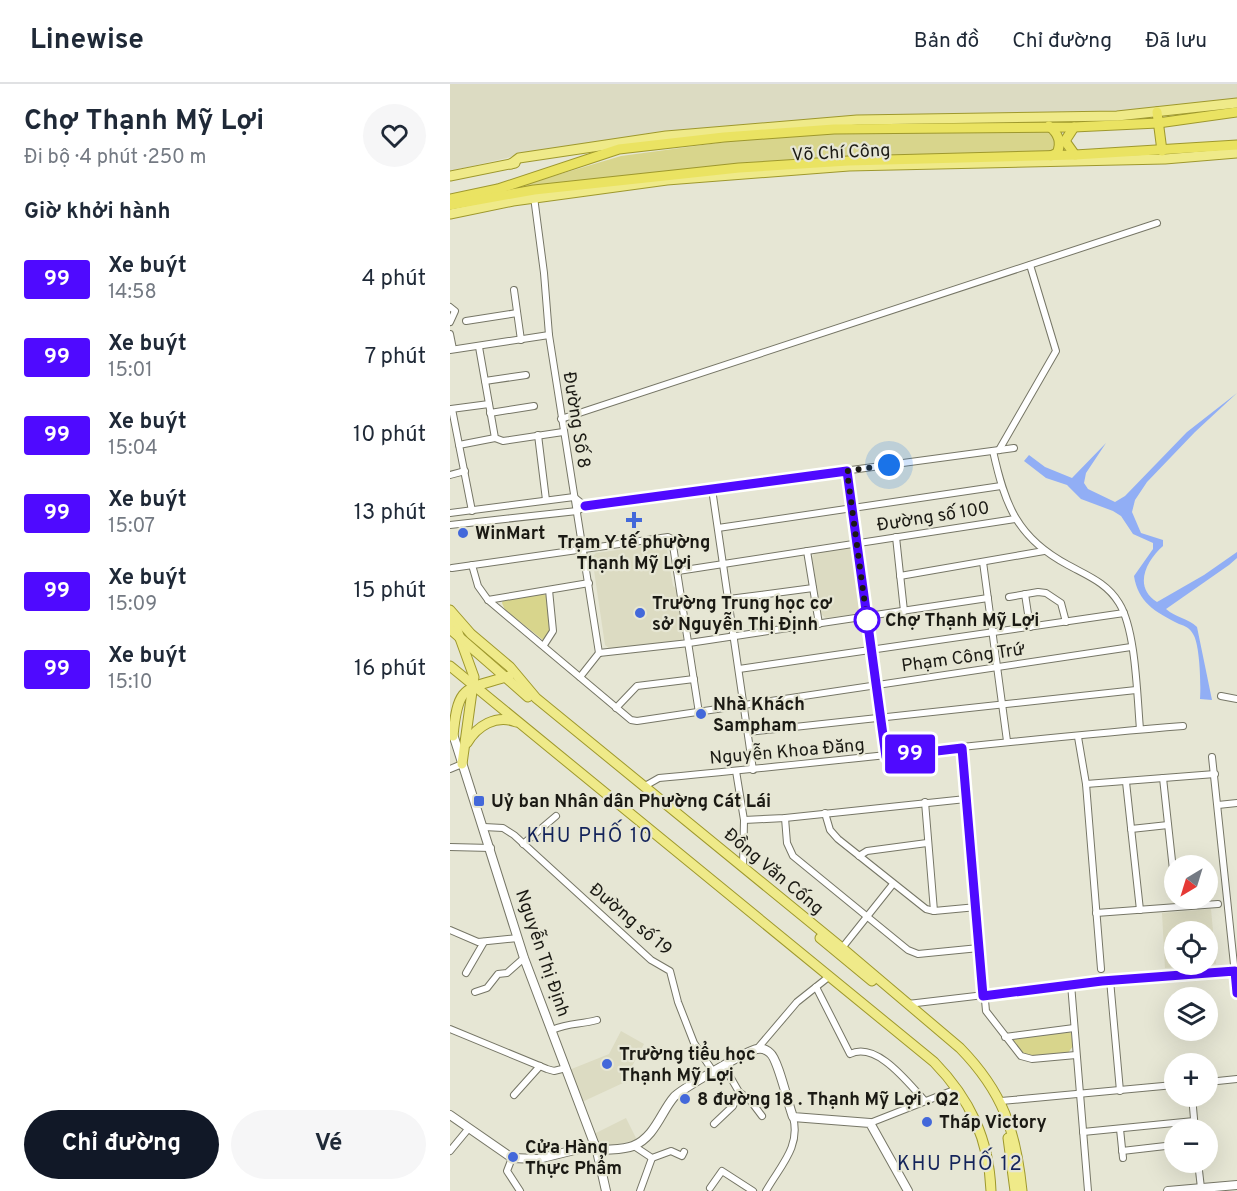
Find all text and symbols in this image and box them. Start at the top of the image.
text: Linewise [30,23,144,59]
text: Bản đồ [914,28,979,55]
text: Chỉ đường [1012,28,1112,55]
text: Đã lưu [1145,28,1207,55]
text: Chợ Thạnh Mỹ Lợi [24,104,264,140]
button: heart [363,104,426,167]
street label: Võ Chí Công [791,139,891,168]
text: Đi bộ · 4 phút · 250 m [24,145,207,171]
text: Giờ khởi hành [24,199,171,226]
text: Xe buýt [108,253,187,280]
text: 99 [44,266,70,293]
text: 4 phút [362,266,426,293]
text: 14:58 [108,280,157,306]
text: Xe buýt [108,331,187,358]
text: 99 [44,344,70,371]
text: 7 phút [365,344,426,371]
text: 15:01 [108,358,153,384]
street label: Đường Số 8 [557,370,595,470]
text: Xe buýt [108,409,187,436]
text: 99 [44,422,70,449]
text: 10 phút [353,422,426,449]
text: 15:04 [108,436,158,462]
your location [874,450,904,480]
text: Xe buýt [108,487,187,514]
street label: Đường số 100 [875,496,991,538]
text: 99 [44,500,70,527]
text: 13 phút [354,500,426,527]
marker: Trạm Y tế phường Thạnh Mỹ Lợi [625,511,643,529]
text: 15:07 [108,514,155,540]
place label: WinMart [475,523,545,546]
marker: WinMart [456,526,470,540]
place label: Trạm Y tế phường Thạnh Mỹ Lợi [558,531,710,576]
text: Xe buýt [108,565,187,592]
text: 99 [44,578,70,605]
text: 15 phút [353,578,426,605]
text: 15:09 [108,592,157,618]
place label: Trường Trung học cơ sở Nguyễn Thị Định [652,593,833,637]
marker: Trường Trung học cơ sở Nguyễn Thị Định [633,606,647,620]
marker: Chợ Thạnh Mỹ Lợi [854,607,880,633]
place label: Chợ Thạnh Mỹ Lợi [885,610,1039,633]
street label: Phạm Công Trứ [900,638,1027,679]
text: Xe buýt [108,643,187,670]
text: 99 [44,656,70,683]
text: 16 phút [354,656,426,683]
text: 15:10 [108,670,153,696]
place label: Nhà Khách Sampham [713,694,805,738]
marker: Nhà Khách Sampham [694,707,708,721]
street label: Nguyễn Khoa Đăng [708,732,866,771]
line badge: 99 [883,734,937,774]
text: 99 [897,741,923,768]
place label: Uỷ ban Nhân dân Phường Cát Lái [491,791,771,814]
marker: Uỷ ban Nhân dân Phường Cát Lái [472,794,486,808]
district label: KHU PHỐ 10 [527,819,653,850]
street label: Đồng Văn Cống [718,823,828,921]
north arrow [1164,855,1218,909]
map controls [1164,855,1218,1173]
street label: Đường số 19 [584,878,677,962]
street label: Nguyễn Thị Định [509,886,576,1020]
button: locate [1164,921,1218,975]
button: layers [1164,987,1218,1041]
place label: Trường tiểu học Thạnh Mỹ Lợi [619,1040,756,1088]
button: + [1164,1053,1218,1107]
marker: Trường tiểu học Thạnh Mỹ Lợi [600,1057,614,1071]
place label: 8 đường 18 . Thạnh Mỹ Lợi . Q2 [697,1089,959,1112]
marker: 8 đường 18 . Thạnh Mỹ Lợi . Q2 [678,1092,692,1106]
button: Chỉ đường [24,1110,219,1179]
button: Vé [231,1110,426,1179]
place label: Tháp Victory [939,1112,1047,1135]
marker: Tháp Victory [920,1115,934,1129]
button: − [1164,1119,1218,1173]
place label: Cửa Hàng Thực Phẩm [525,1137,622,1181]
district label: KHU PHỐ 12 [897,1147,1023,1178]
marker: Cửa Hàng Thực Phẩm [506,1150,520,1164]

